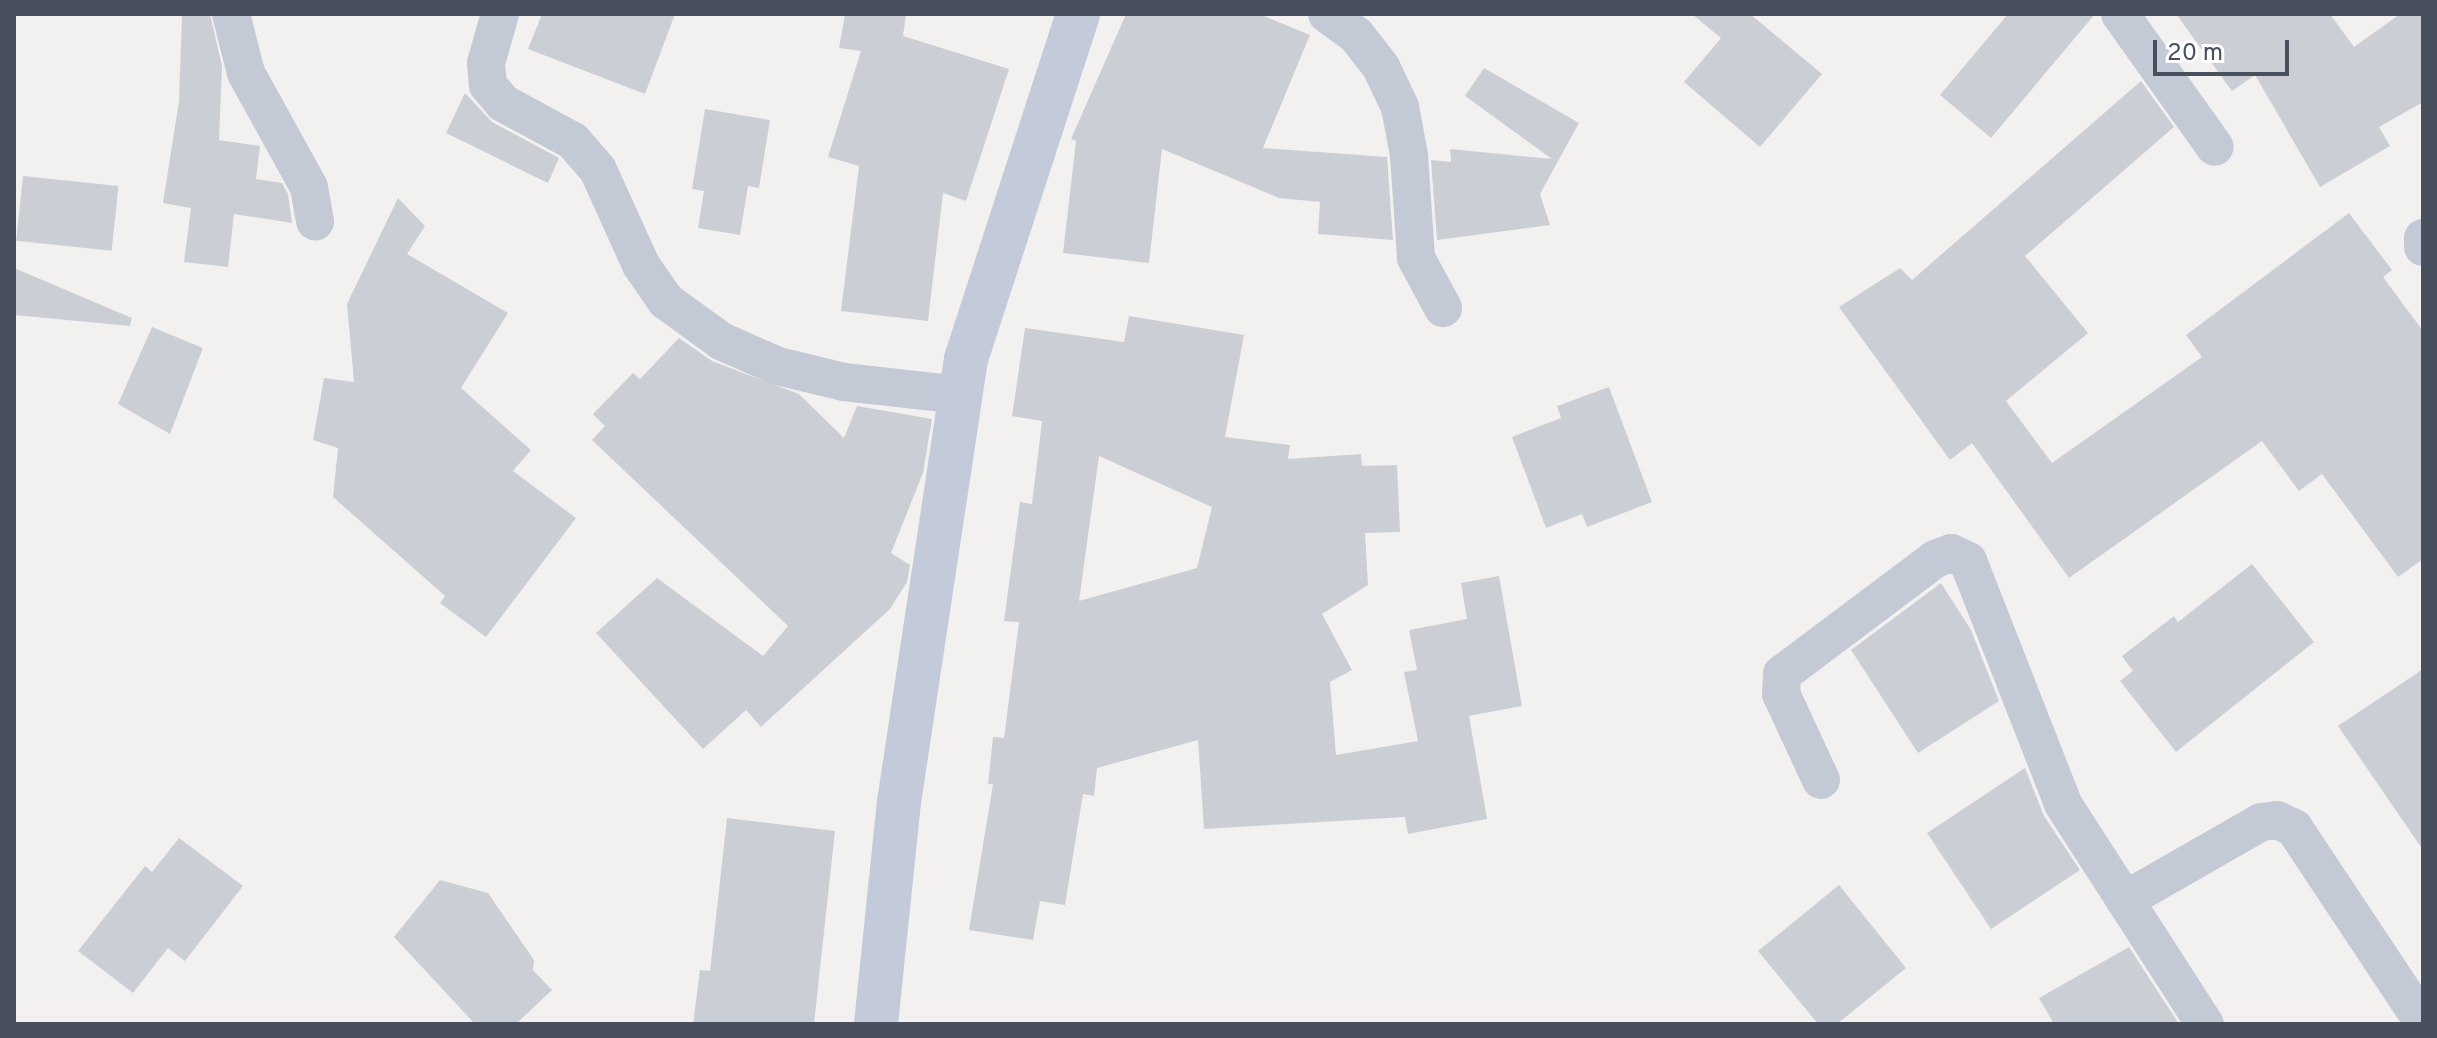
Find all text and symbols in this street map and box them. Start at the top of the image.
scale bar [2157,24,2293,74]
text: 20 m [2167,39,2223,69]

